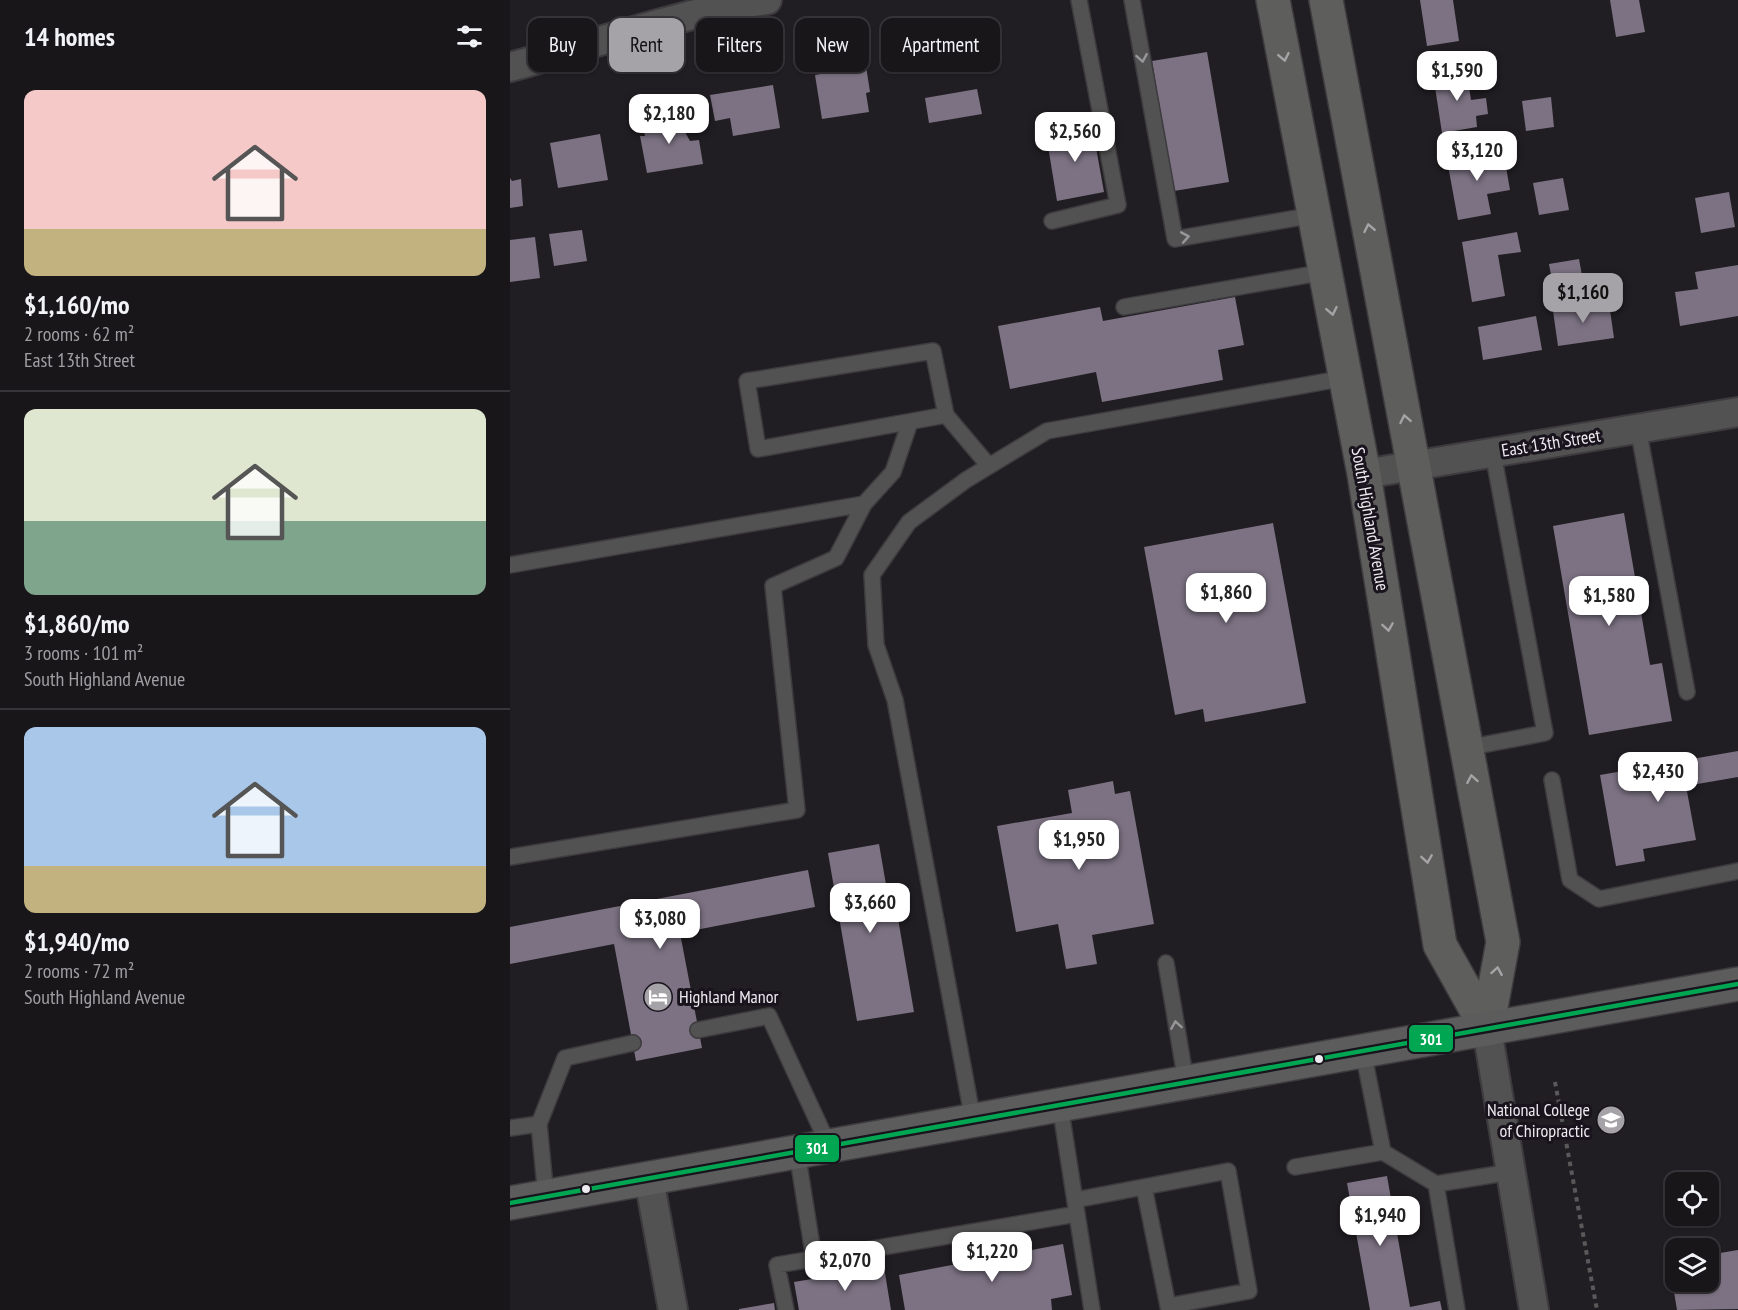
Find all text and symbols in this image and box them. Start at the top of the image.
chip: Buy [528,18,597,72]
chip: Rent [609,18,684,72]
chip: Filters [696,18,783,72]
chip: New [795,18,869,72]
chip: Apartment [881,18,1000,72]
text: 14 homes [24,20,115,53]
icon: filters [453,20,486,53]
pin: $1,590 [1408,51,1506,102]
one-way arrow [1277,52,1290,62]
one-way arrow [1136,53,1148,62]
text: $1,590 [1431,57,1483,83]
pin: $2,180 [620,94,718,145]
text: $2,180 [643,100,695,126]
pin: $2,560 [1026,112,1124,163]
text: $2,560 [1049,118,1101,144]
icon: home [201,129,309,237]
pin: $3,120 [1428,131,1526,182]
text: $3,120 [1451,137,1503,163]
one-way arrow [1363,223,1376,233]
one-way arrow [1181,232,1190,244]
pin: $1,160 [1534,273,1632,324]
text: $1,160 [1557,279,1609,305]
text: $1,160/mo [24,288,130,321]
one-way arrow [1325,306,1338,316]
text: 2 rooms · 62 m² [24,321,134,347]
text: East 13th Street [24,347,135,373]
one-way arrow [1399,415,1412,425]
street label: East 13th Street [1500,423,1602,462]
street label: South Highland Avenue [1347,445,1394,592]
icon: home [201,448,309,556]
pin: $1,860 [1177,573,1275,624]
pin: $1,580 [1560,576,1658,627]
text: $1,860 [1200,579,1252,605]
text: $1,580 [1583,582,1635,608]
text: $1,860/mo [24,607,130,640]
one-way arrow [1381,622,1394,632]
text: 3 rooms · 101 m² [24,640,143,666]
text: South Highland Avenue [24,666,185,692]
pin: $2,430 [1609,752,1707,803]
text: $2,430 [1632,758,1684,784]
icon: home [201,766,309,874]
one-way arrow [1466,775,1479,785]
pin: $1,950 [1030,820,1128,871]
text: $1,950 [1053,826,1105,852]
one-way arrow [1420,854,1432,863]
pin: $3,660 [821,883,919,934]
text: $3,660 [844,889,896,915]
pin: $3,080 [611,899,709,950]
text: $3,080 [634,905,686,931]
text: $1,940/mo [24,925,130,958]
text: 2 rooms · 72 m² [24,958,134,984]
one-way arrow [1490,966,1503,976]
hotel icon: Highland Manor [642,981,674,1013]
text: South Highland Avenue [24,984,185,1010]
place label: Highland Manor [679,985,778,1008]
one-way arrow [1170,1020,1183,1030]
line badge: 301 [1408,1024,1454,1053]
text: 301 [1420,1029,1442,1049]
unlabelled marker [1313,1053,1325,1065]
place label: National College of Chiropractic [1487,1098,1591,1142]
school or university icon: National College of Chiropractic [1595,1104,1627,1136]
line badge: 301 [794,1134,840,1163]
text: 301 [806,1138,828,1158]
map controls [1665,1172,1719,1292]
button: locate [1665,1172,1719,1226]
unlabelled marker [580,1183,592,1195]
pin: $1,940 [1331,1196,1429,1247]
text: $1,940 [1354,1202,1406,1228]
pin: $1,220 [943,1232,1041,1283]
text: $1,220 [966,1238,1018,1264]
button: layers [1665,1238,1719,1292]
pin: $2,070 [796,1241,894,1292]
text: $2,070 [819,1247,871,1273]

